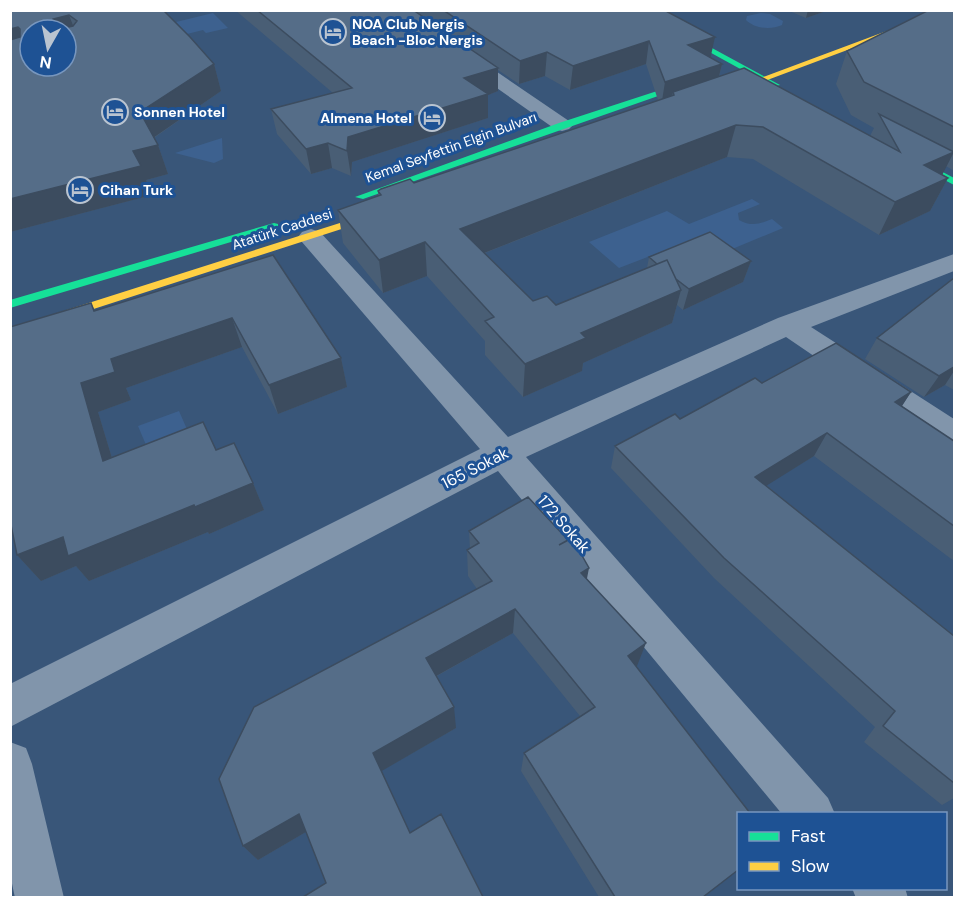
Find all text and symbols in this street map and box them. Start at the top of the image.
place label: NOA Club Nergis Beach -Bloc Nergis [352,15,483,49]
hotel icon: NOA Club Nergis Beach -Bloc Nergis [318,17,348,47]
north arrow [18,18,78,78]
text: N [38,51,53,74]
hotel icon: Sonnen Hotel [100,97,130,127]
place label: Sonnen Hotel [134,103,225,121]
hotel icon: Almena Hotel [417,103,447,133]
street label: Kemal Seyfettin Elgin Bulvarı [363,108,539,186]
place label: Almena Hotel [320,109,412,127]
hotel icon: Cihan Turk [65,175,95,205]
place label: Cihan Turk [100,181,173,199]
street label: Atatürk Caddesi [229,204,335,254]
street label: 165 Sokak [438,442,512,494]
street label: 172 Sokak [533,491,595,557]
legend [737,812,947,890]
text: Fast [791,824,826,848]
text: Slow [791,854,830,878]

